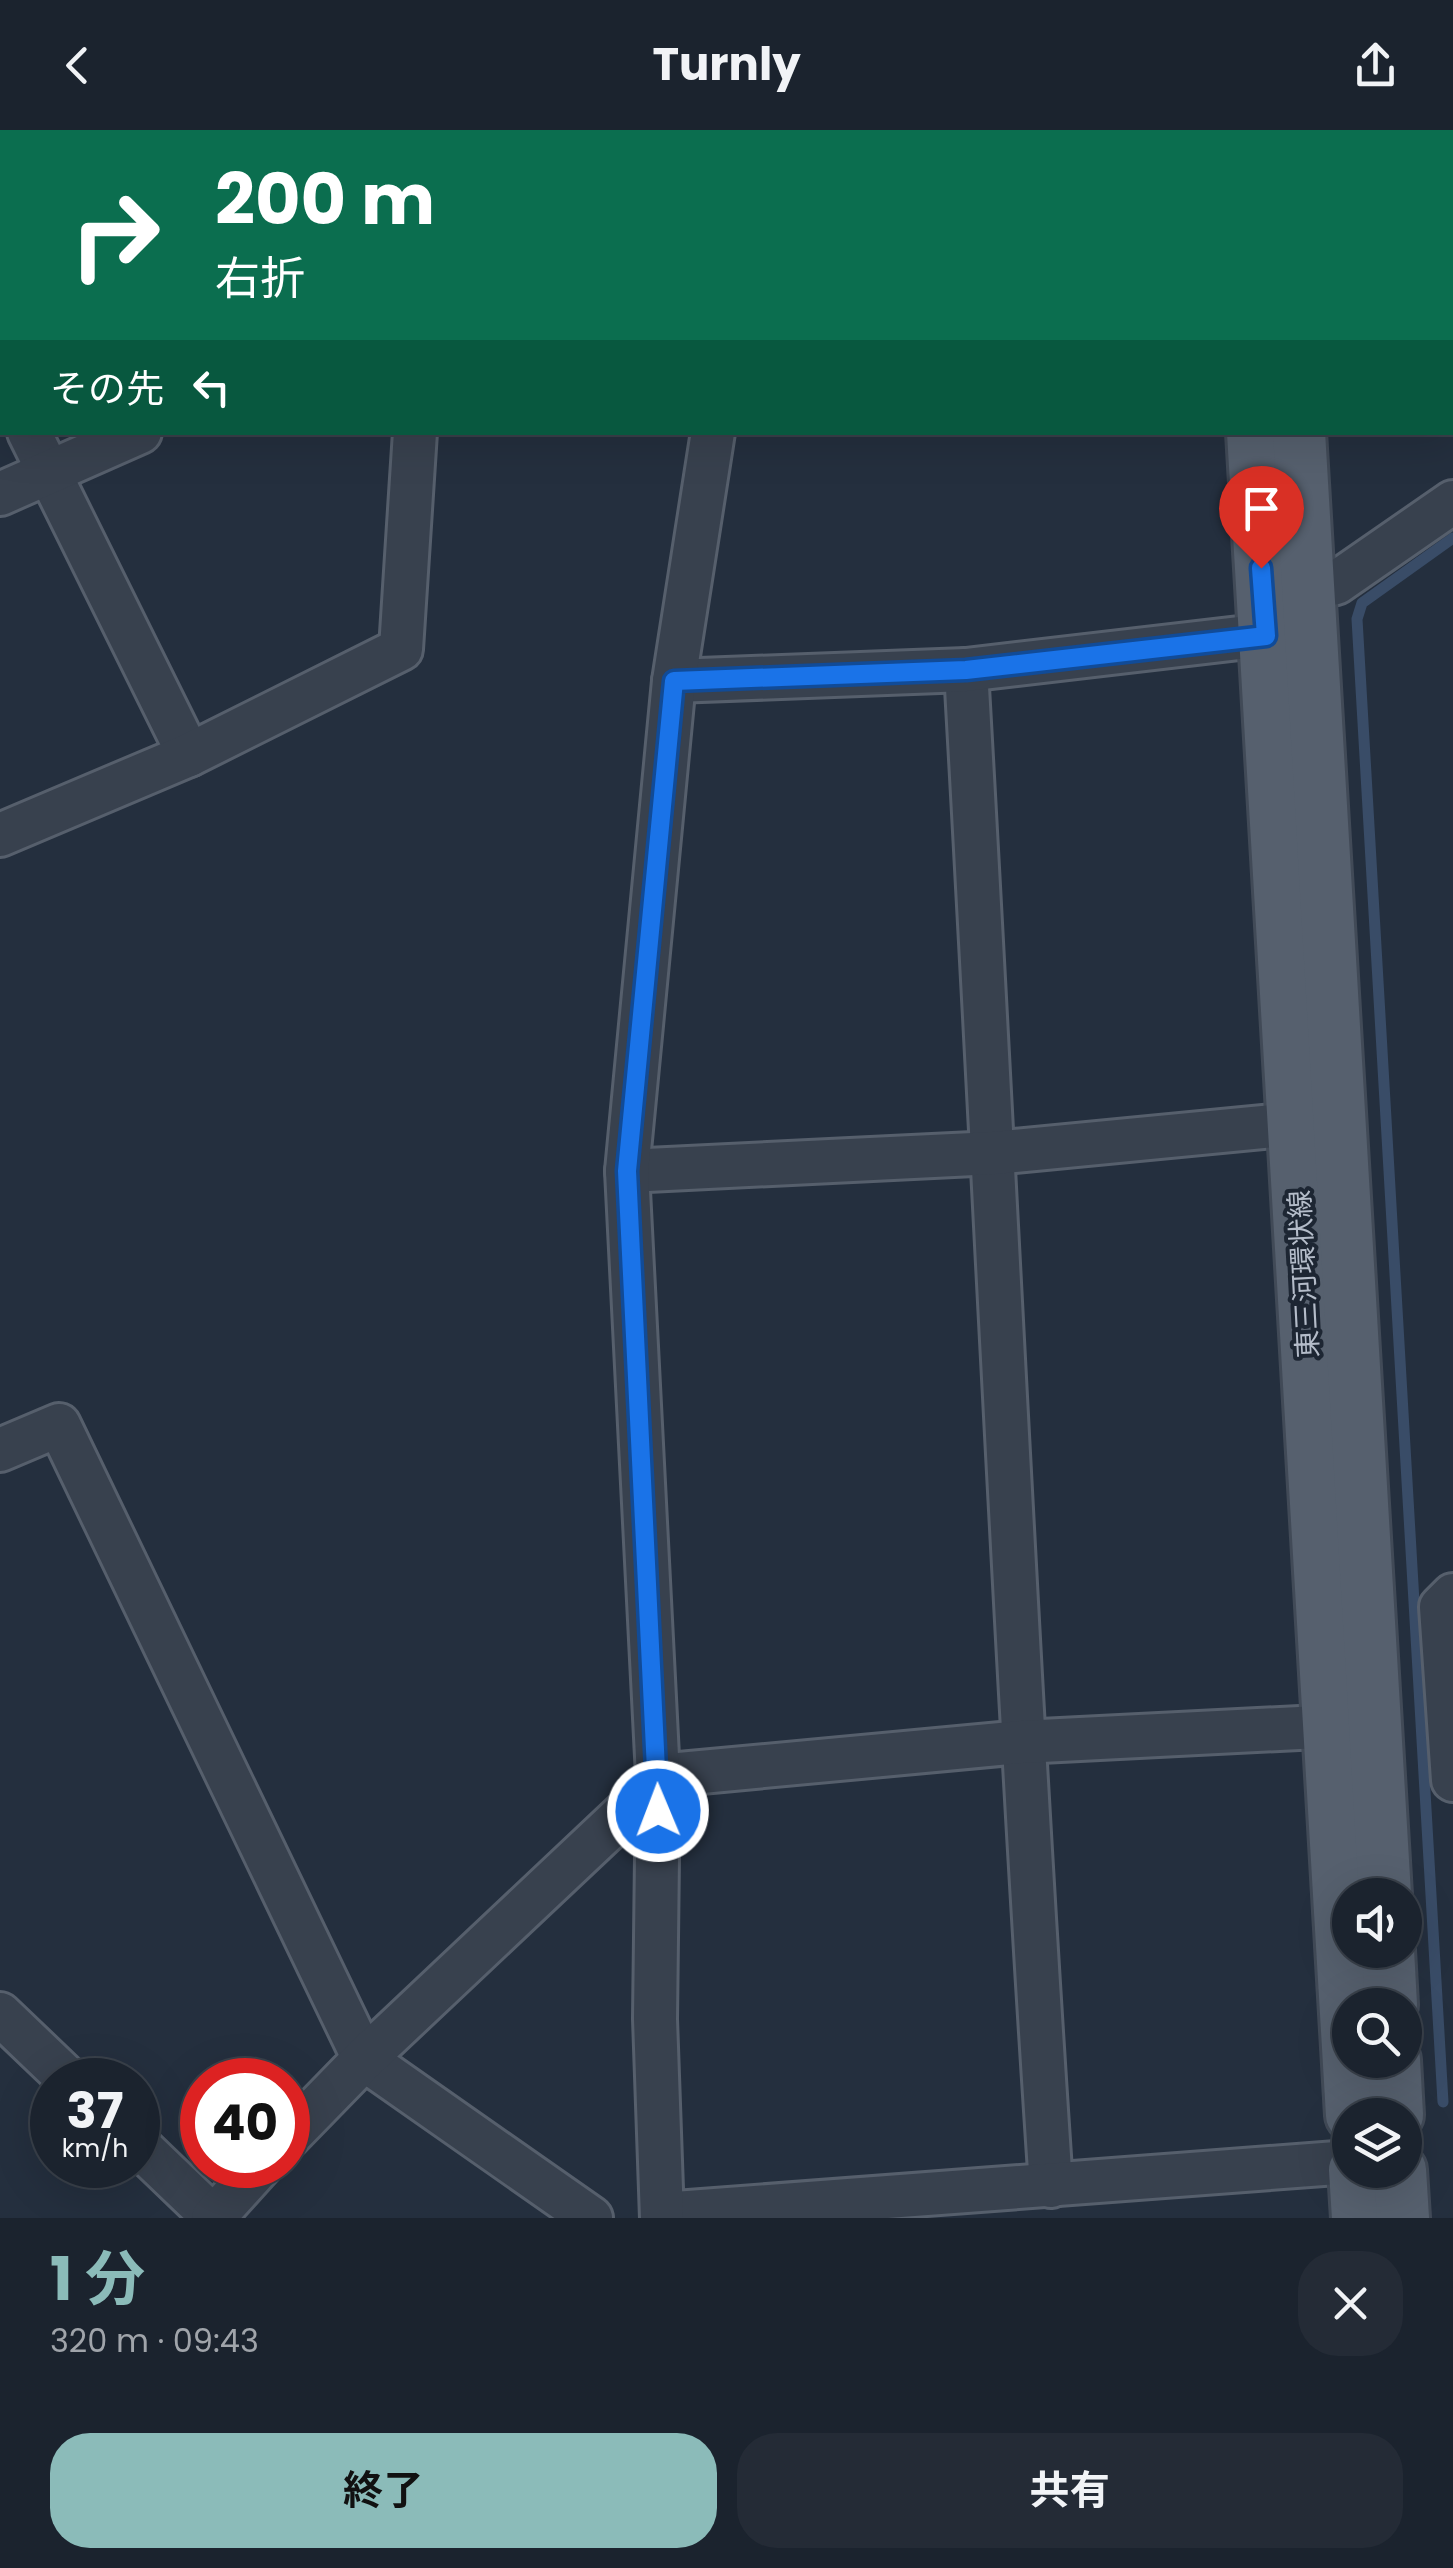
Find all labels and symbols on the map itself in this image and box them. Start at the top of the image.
pin [1219,466,1304,569]
street label: 東三河環状線 [1280,1189,1328,1359]
position arrow [606,1759,710,1863]
speed limit sign: 40 [180,2058,310,2188]

